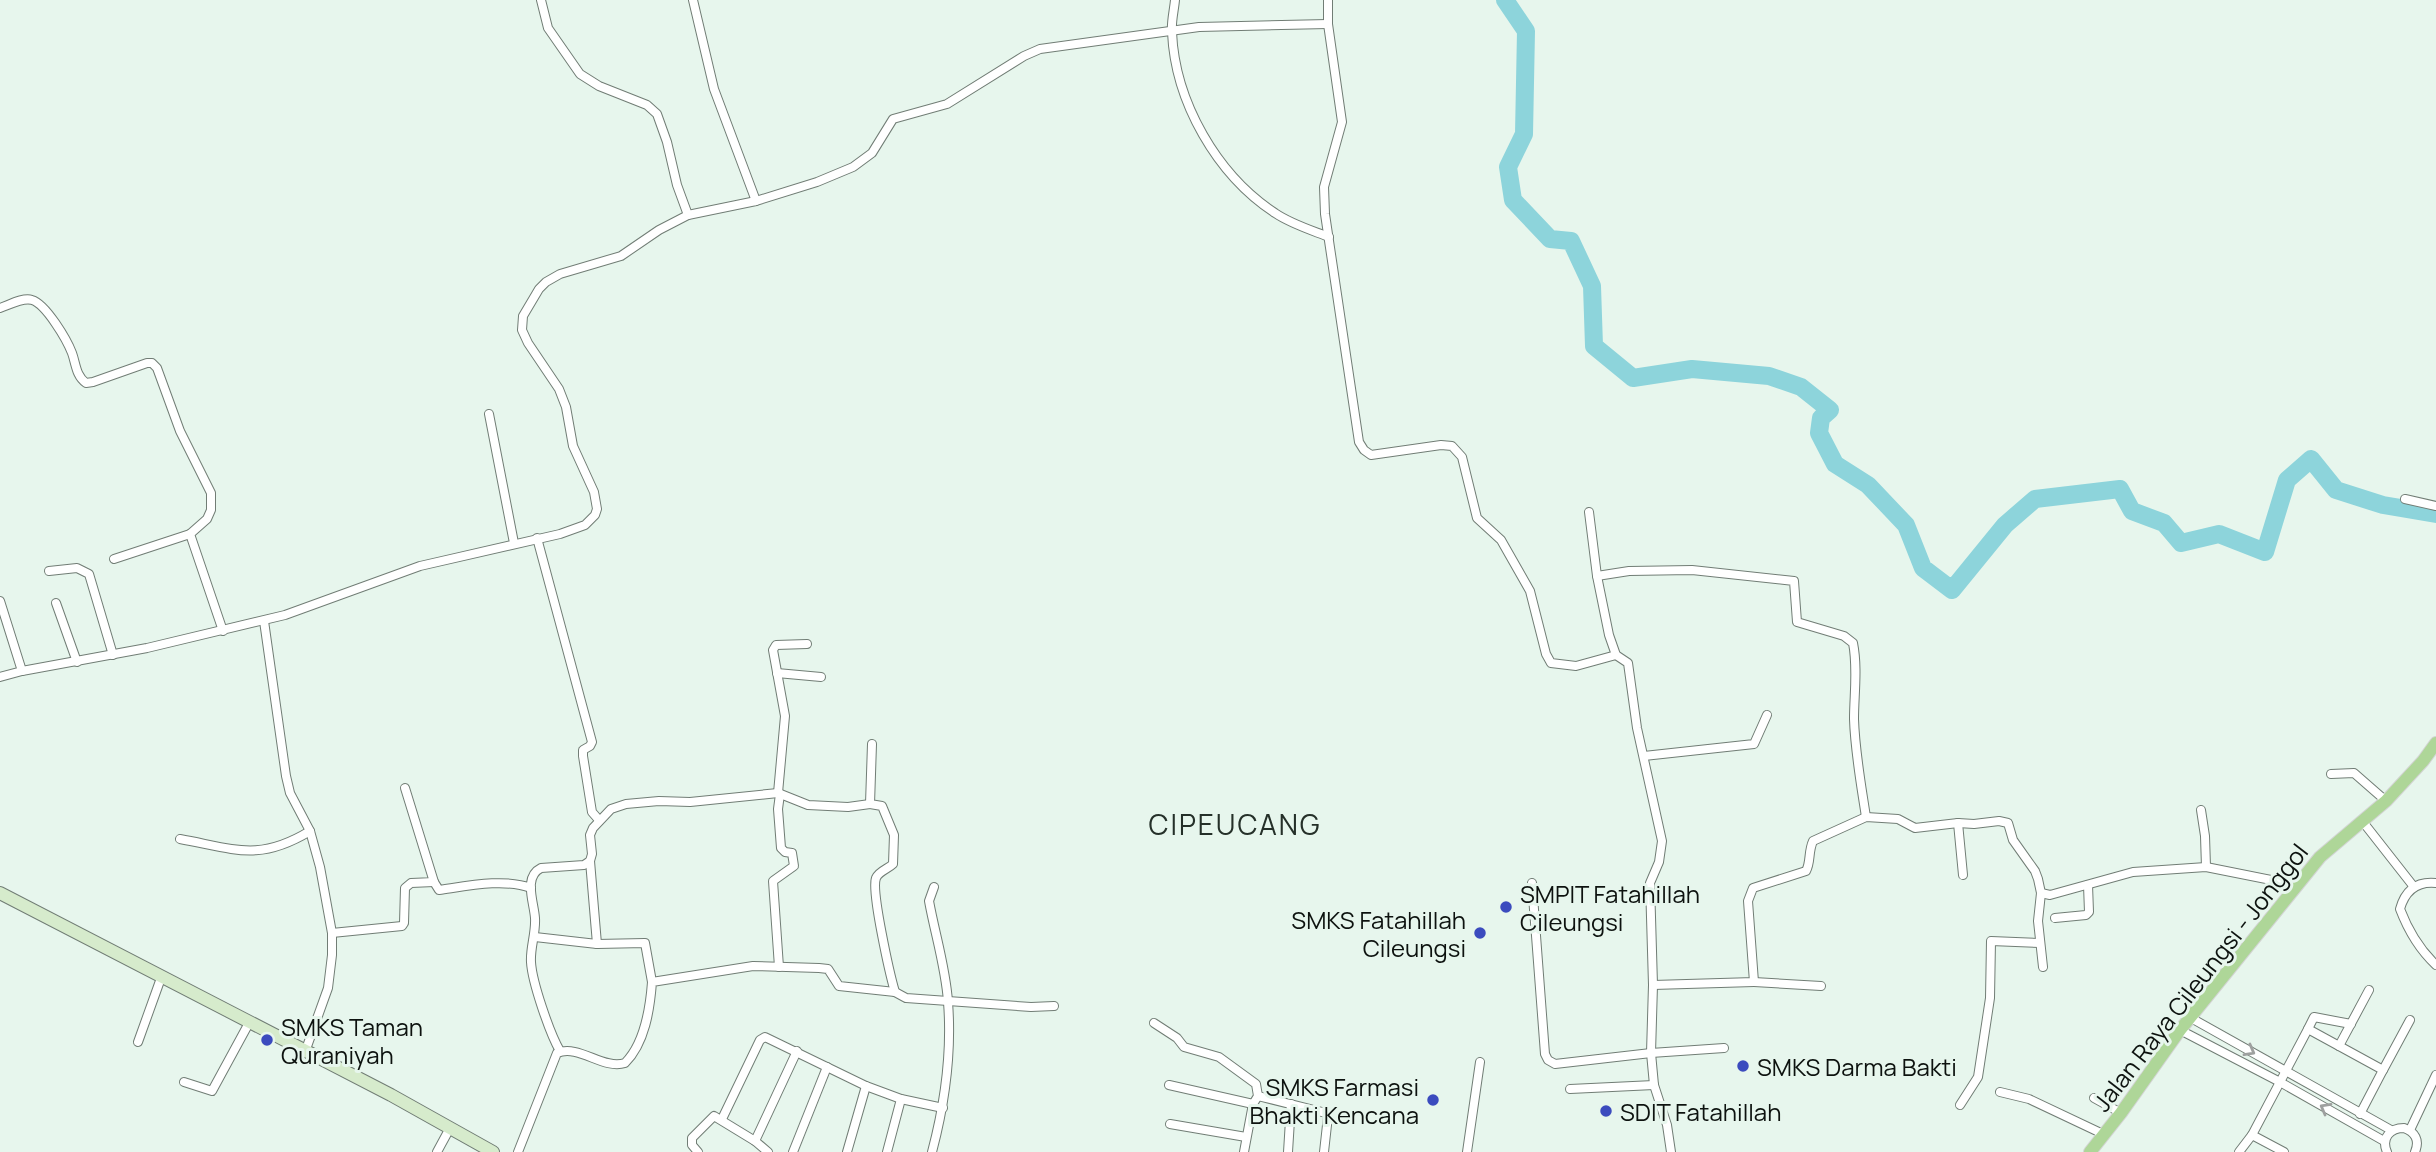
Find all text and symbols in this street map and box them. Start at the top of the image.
district label: CIPEUCANG [1148,805,1322,843]
street label: Jalan Raya Cileungsi - Jonggol [2085,836,2315,1118]
place label: SMPIT Fatahillah Cileungsi [1520,877,1700,938]
marker: SMPIT Fatahillah Cileungsi [1498,899,1514,915]
place label: SMKS Fatahillah Cileungsi [1291,903,1466,964]
marker: SMKS Fatahillah Cileungsi [1472,925,1488,941]
place label: SMKS Taman Quraniyah [281,1010,423,1071]
marker: SMKS Taman Quraniyah [259,1032,275,1048]
one-way arrow [2243,1043,2256,1056]
place label: SMKS Darma Bakti [1757,1050,1957,1083]
marker: SMKS Darma Bakti [1735,1058,1751,1074]
place label: SMKS Farmasi Bhakti Kencana [1250,1070,1419,1131]
marker: SMKS Farmasi Bhakti Kencana [1425,1092,1441,1108]
place label: SDIT Fatahillah [1620,1095,1781,1128]
marker: SDIT Fatahillah [1598,1103,1614,1119]
one-way arrow [2320,1103,2332,1116]

